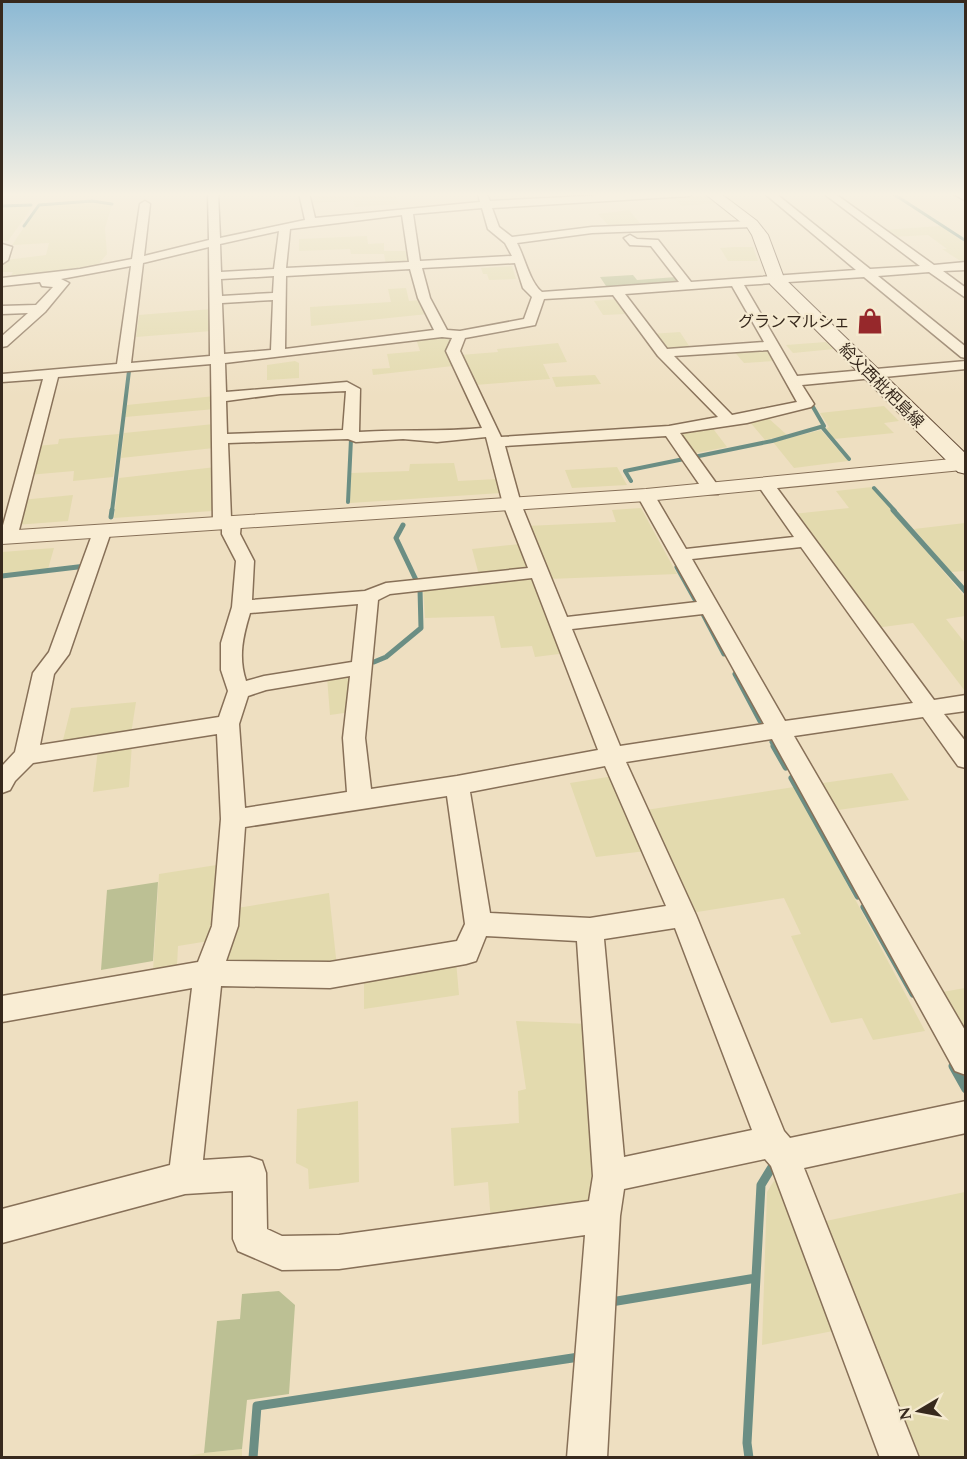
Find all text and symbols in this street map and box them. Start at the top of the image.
shop icon: グランマルシェ [855,306,885,336]
place label: グランマルシェ [738,310,850,334]
street label: 給父西枇杷島線 [833,338,929,434]
north arrow [889,1381,949,1441]
text: N [892,1405,918,1422]

